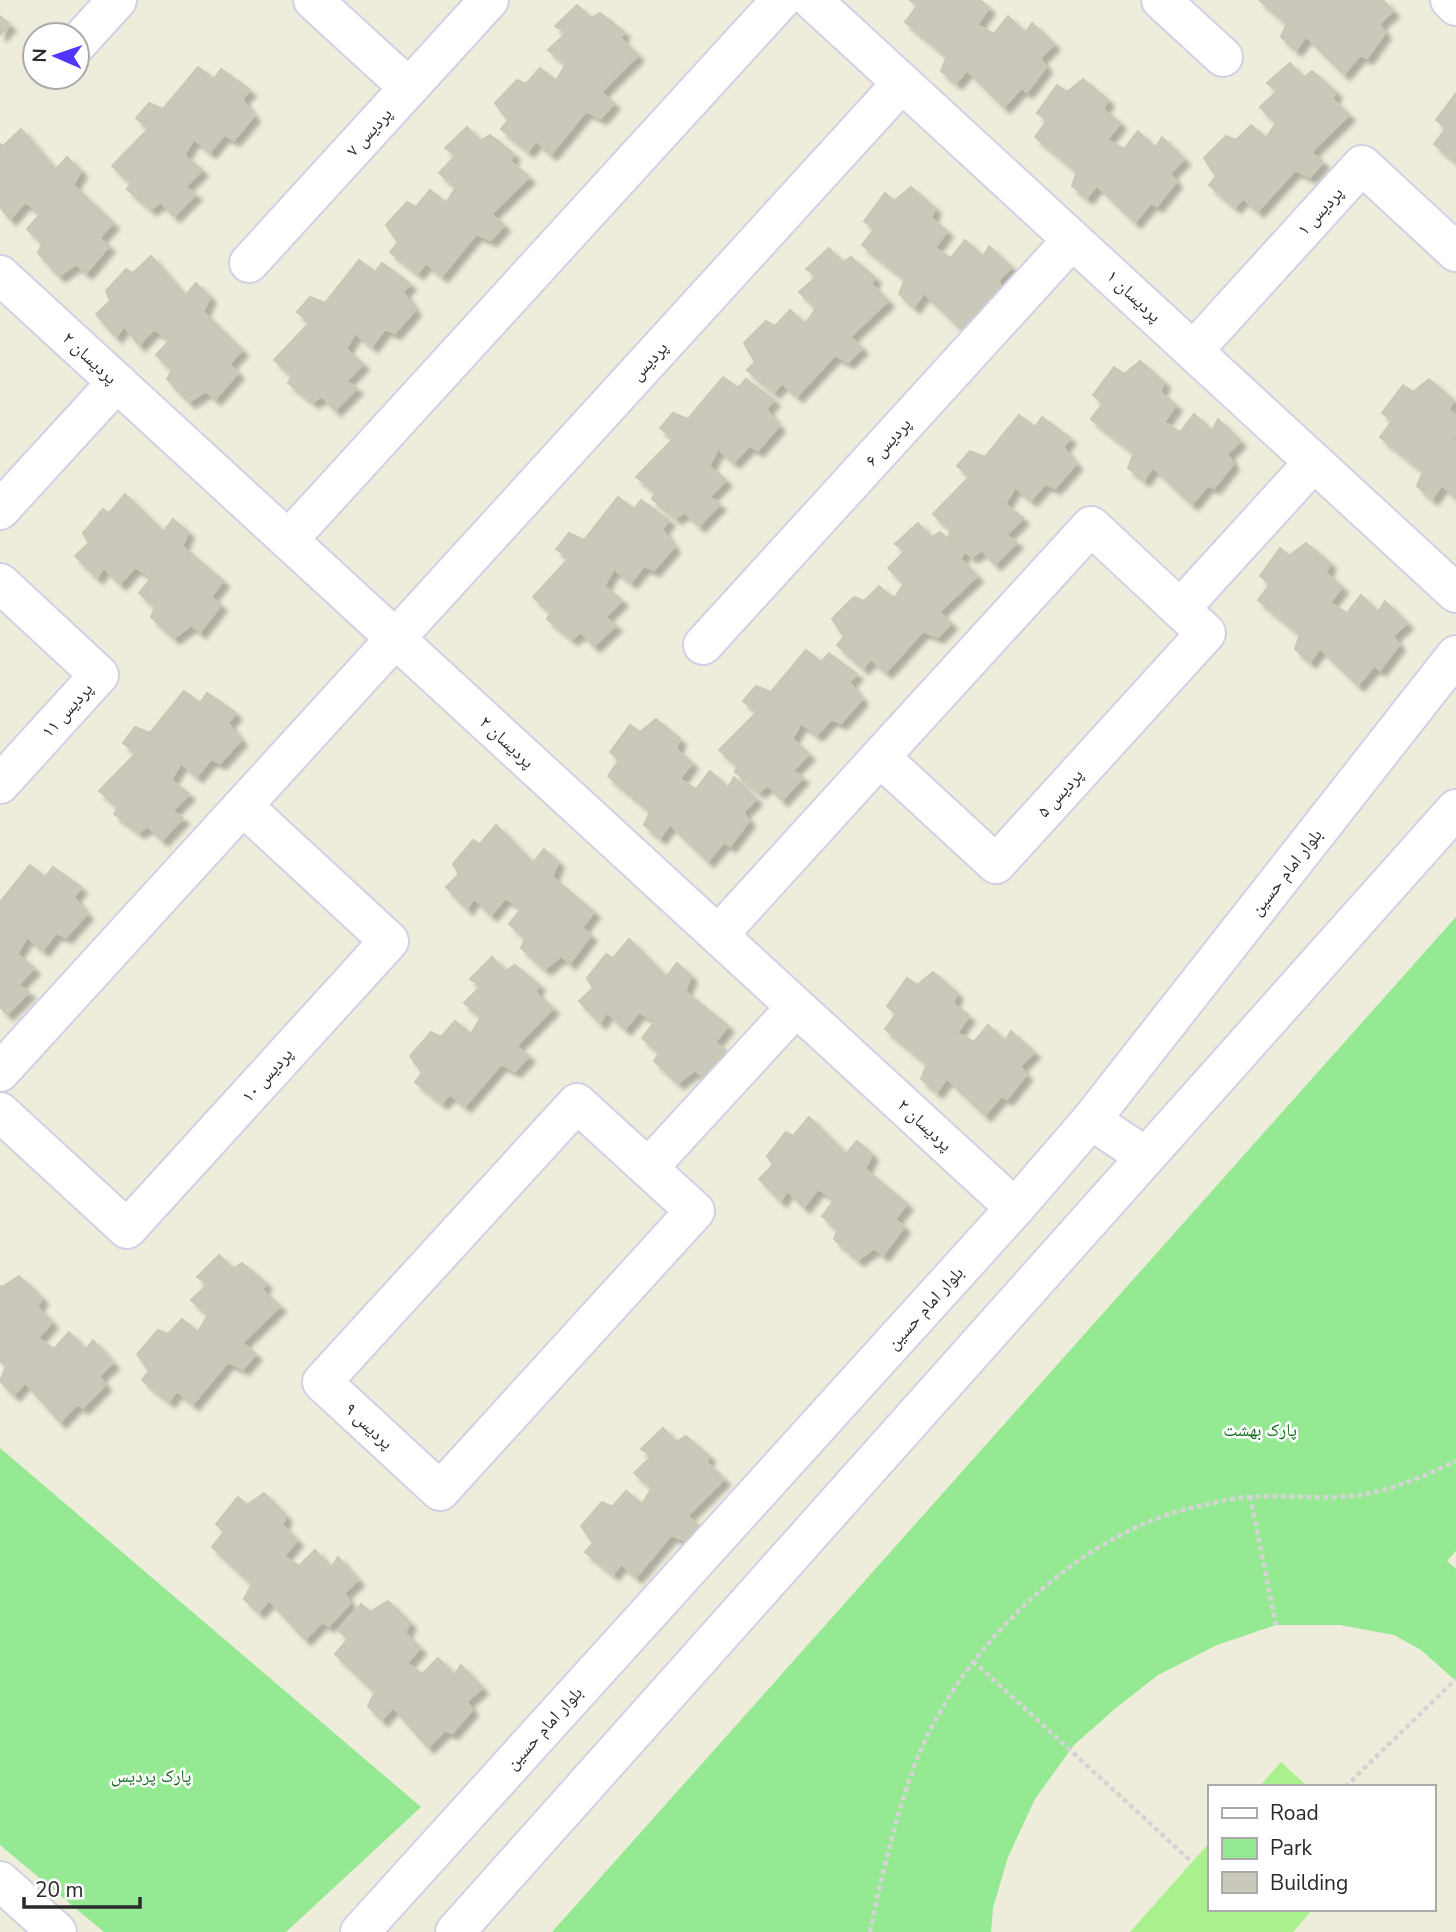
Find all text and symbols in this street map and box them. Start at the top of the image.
north arrow [21,21,91,91]
text: N [27,48,53,63]
street label: پردیس ۷ [341,102,397,162]
street label: پردیس ۱ [1292,181,1348,241]
street label: پردیسان ۱ [1101,264,1167,328]
street label: پردیسان ۲ [57,326,123,390]
street label: پردیس [625,336,673,386]
street label: پردیس ۶ [860,412,916,472]
street label: پردیس ۱۱ [36,677,98,743]
street label: پردیسان ۲ [474,710,540,774]
street label: پردیس ۵ [1032,763,1088,823]
street label: بلوار امام حسین [1244,823,1328,921]
street label: پردیس ۱۰ [236,1042,298,1108]
street label: پردیسان ۲ [892,1093,958,1157]
street label: بلوار امام حسین [881,1261,969,1355]
street label: پردیس ۹ [340,1397,398,1455]
park label: پارک بهشت [1223,1418,1297,1442]
street label: بلوار امام حسین [500,1681,588,1775]
park label: پارک پردیس [111,1764,191,1788]
legend [1208,1785,1435,1911]
text: Road [1270,1799,1319,1827]
text: Park [1270,1834,1312,1862]
scale bar [24,1866,140,1910]
text: Building [1270,1869,1348,1897]
text: 20 m [35,1876,84,1904]

